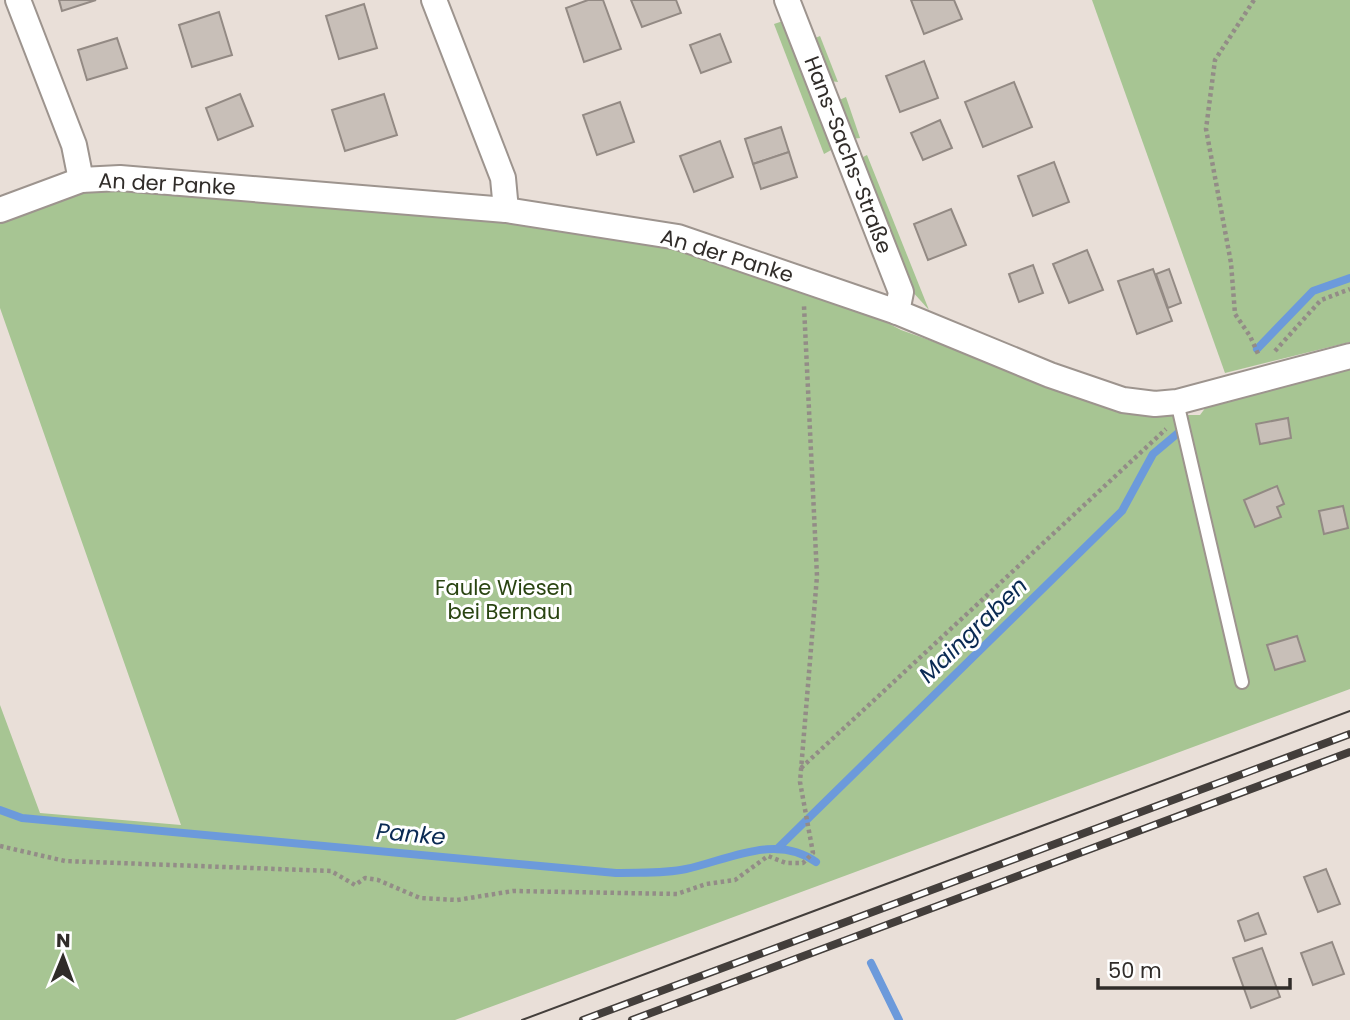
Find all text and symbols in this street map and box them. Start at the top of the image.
street label: Hans-Sachs-Straße [797,52,900,258]
street label: An der Panke [98,165,236,202]
street label: An der Panke [657,222,797,289]
water label: Maingraben [912,570,1034,690]
park label: Faule Wiesen bei Bernau [435,573,573,626]
water label: Panke [375,815,447,853]
north arrow [28,922,98,992]
text: N [56,927,71,954]
scale bar [1098,946,1290,990]
text: 50 m [1108,956,1162,985]

